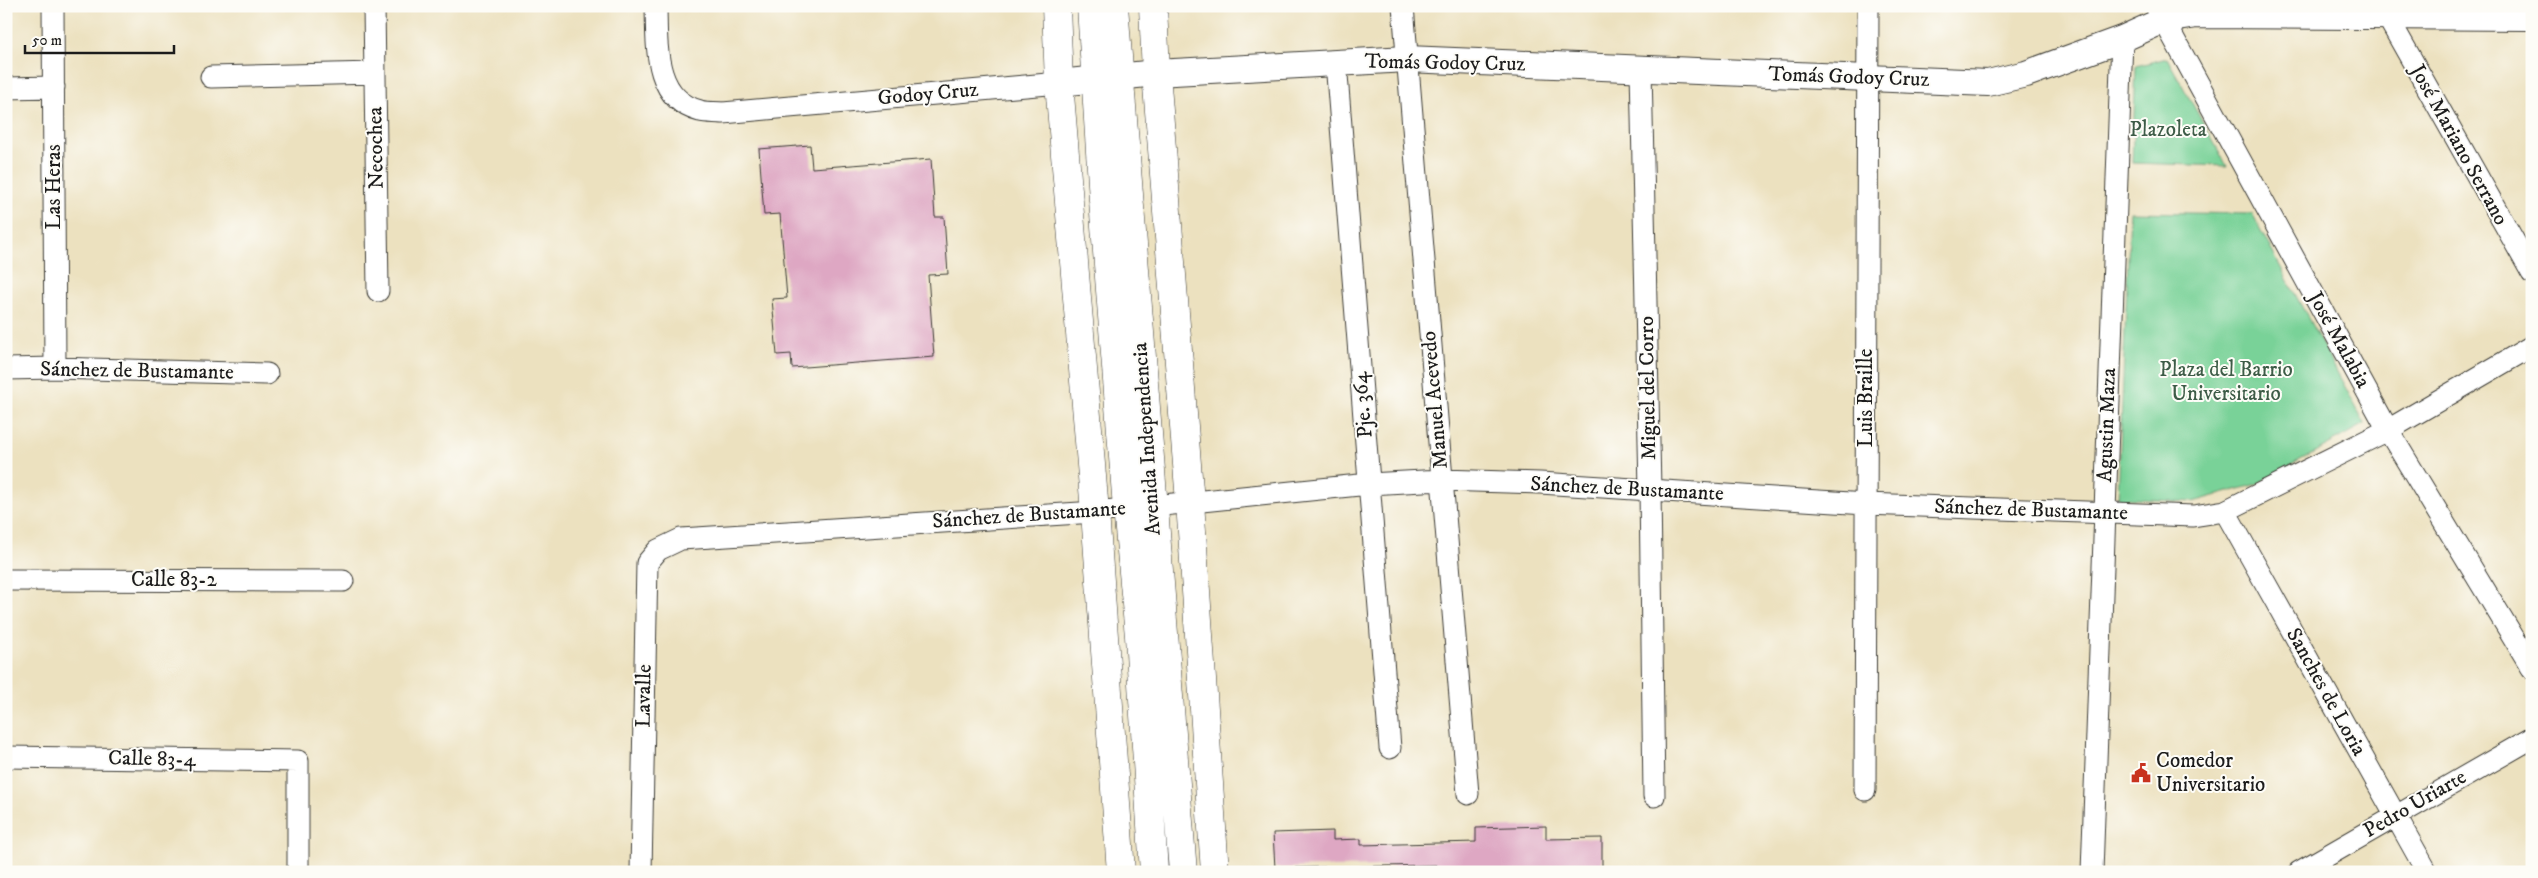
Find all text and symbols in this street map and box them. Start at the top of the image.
scale bar [25,22,174,54]
text: 50 m [32,31,62,50]
street label: Tomás Godoy Cruz [1364,49,1526,77]
street label: José Mariano Serrano [2403,58,2514,230]
street label: Tomás Godoy Cruz [1768,61,1930,93]
street label: Godoy Cruz [877,77,979,111]
street label: Necochea [362,107,390,189]
park label: Plazoleta [2129,117,2207,143]
street label: Las Heras [41,144,67,230]
street label: José Malabia [2301,286,2376,393]
street label: Miguel del Corro [1634,316,1662,460]
street label: Manuel Acevedo [1416,330,1454,470]
street label: Avenida Independencia [1127,342,1167,536]
street label: Luis Braille [1853,348,1879,447]
street label: Sánchez de Bustamante [40,356,234,386]
park label: Plaza del Barrio Universitario [2159,357,2293,407]
street label: Agustin Maza [2092,367,2122,483]
street label: Pje. 364 [1347,370,1379,439]
street label: Sánchez de Bustamante [1530,471,1725,507]
street label: Sánchez de Bustamante [1934,494,2129,526]
street label: Sánchez de Bustamante [931,495,1127,535]
street label: Calle 83-2 [131,567,218,593]
street label: Sanches de Loria [2280,624,2372,761]
street label: Lavalle [630,664,658,728]
street label: Calle 83-4 [108,745,197,773]
place label: Comedor Universitario [2156,748,2265,798]
public building icon: Comedor Universitario [2130,762,2152,784]
street label: Pedro Uriarte [2359,764,2471,844]

